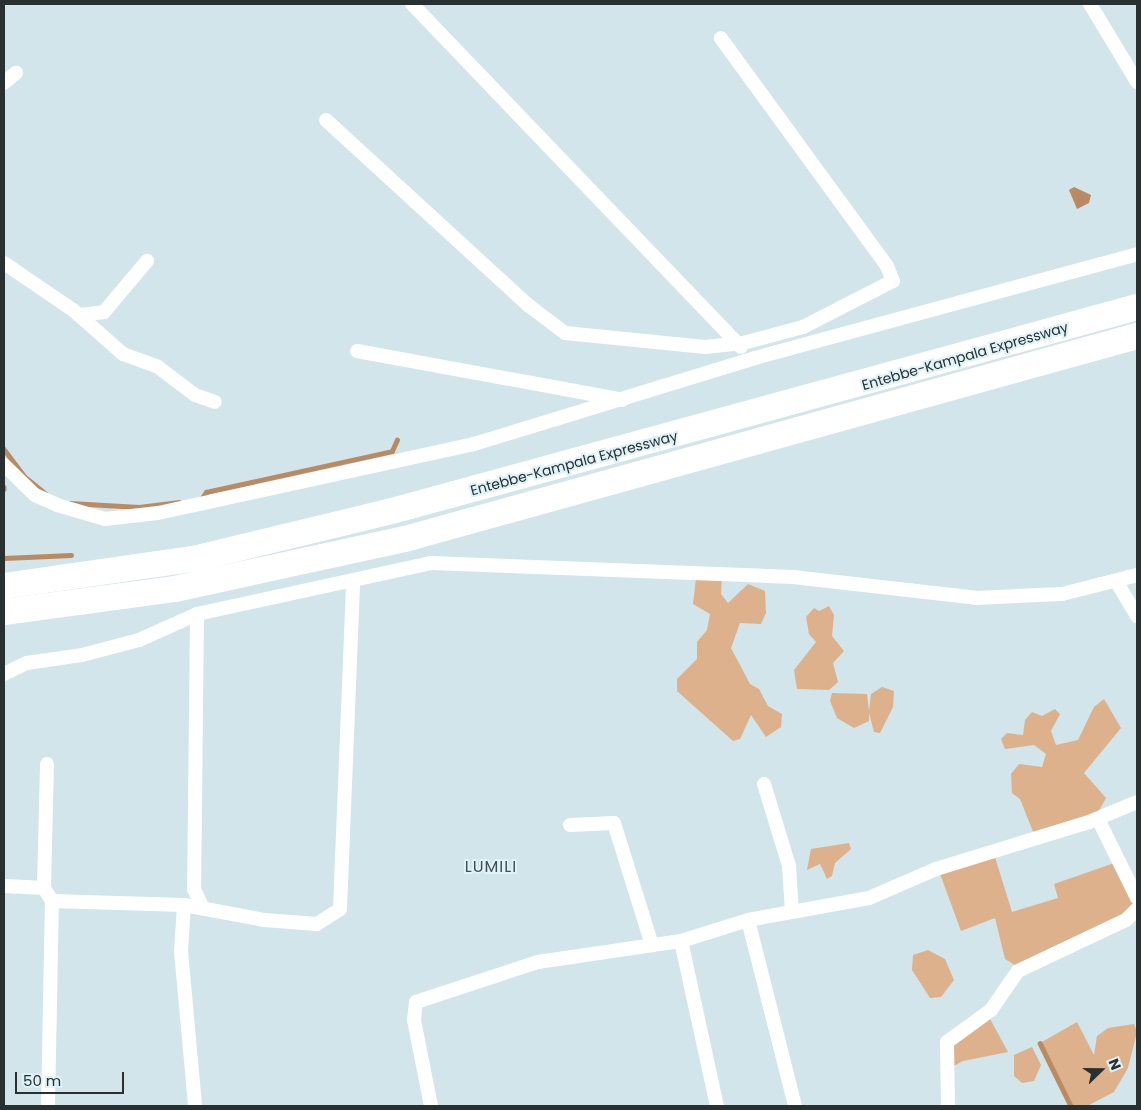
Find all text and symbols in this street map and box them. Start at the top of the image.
street label: Entebbe-Kampala Expressway [860,318,1070,394]
street label: Entebbe-Kampala Expressway [469,427,679,499]
district label: LUMILI [464,857,518,877]
north arrow [1076,1045,1126,1095]
text: N [1104,1056,1126,1073]
scale bar [18,1062,126,1094]
text: 50 m [23,1070,61,1091]

